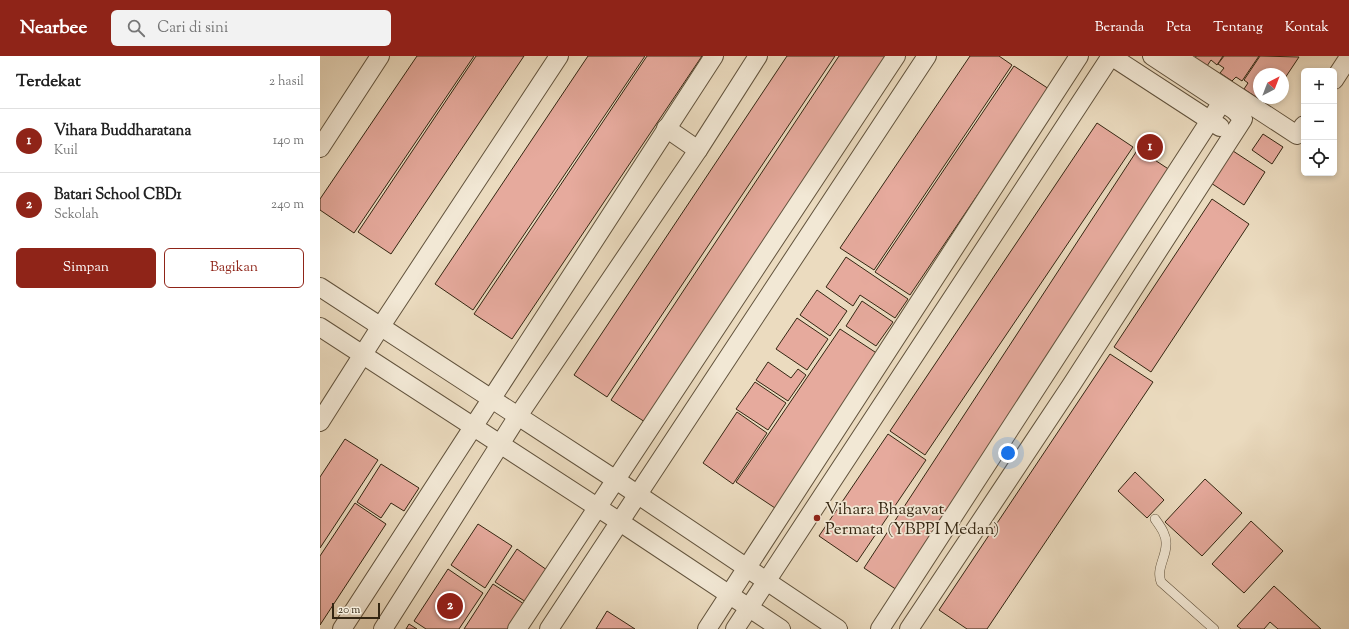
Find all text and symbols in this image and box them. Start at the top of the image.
search box [111,10,391,46]
text: Nearbee [20,15,87,42]
icon: search [125,17,147,39]
text: Cari di sini [157,18,228,39]
text: Beranda [1095,18,1144,38]
text: Peta [1166,18,1191,38]
text: Tentang [1213,18,1263,38]
text: Kontak [1285,18,1329,38]
north arrow [1253,68,1289,104]
map controls [1301,68,1337,176]
button: + [1301,68,1337,104]
text: Terdekat [16,70,81,94]
text: 2 hasil [269,73,304,91]
button: − [1301,104,1337,140]
text: Vihara Buddharatana [54,121,191,142]
text: 1 [27,132,31,150]
text: 140 m [273,132,304,150]
pin: 1 [1137,132,1163,162]
button: locate [1301,140,1337,176]
text: Kuil [54,142,78,160]
text: Batari School CBD1 [54,185,182,206]
text: 2 [26,196,32,214]
text: 240 m [271,196,304,214]
text: Sekolah [54,206,99,224]
button: Simpan [16,248,156,288]
button: Bagikan [164,248,304,288]
your location [998,443,1018,463]
place label: Vihara Bhagavat Permata (YBPPI Medan) [825,498,999,542]
marker: Vihara Bhagavat Permata (YBPPI Medan) [812,513,822,523]
pin: 2 [437,591,463,621]
scale bar [332,601,380,620]
text: 20 m [338,602,360,618]

